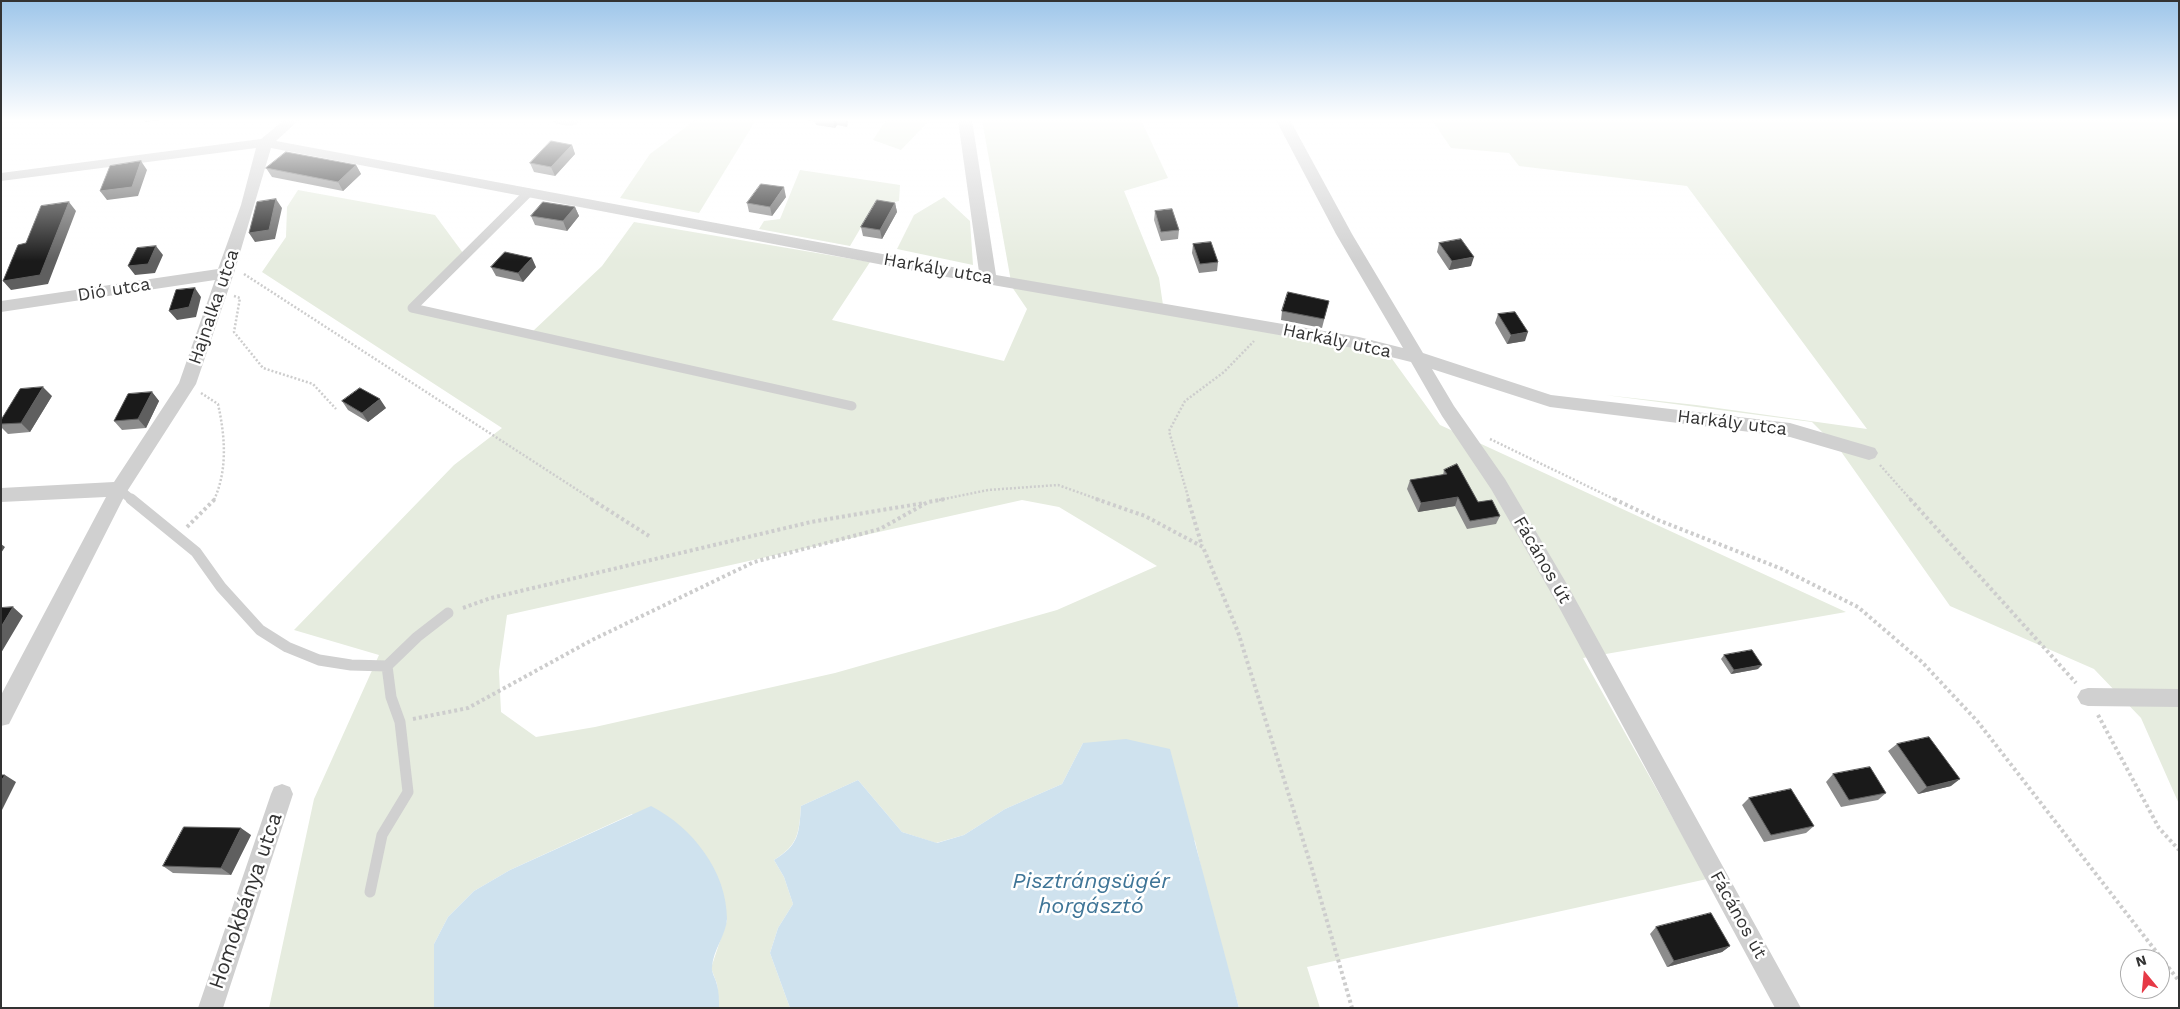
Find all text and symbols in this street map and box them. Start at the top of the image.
street label: Hajnalka utca [184,247,244,367]
street label: Harkály utca [882,249,994,289]
street label: Dió utca [76,274,152,306]
street label: Harkály utca [1281,319,1393,363]
street label: Harkály utca [1676,406,1788,440]
street label: Fácános út [1508,513,1576,607]
street label: Homokbánya utca [204,809,288,993]
street label: Fácános út [1705,867,1771,963]
water label: Pisztrángsügér horgásztó [1012,869,1170,920]
north arrow [2120,949,2170,999]
text: N [2134,951,2148,970]

